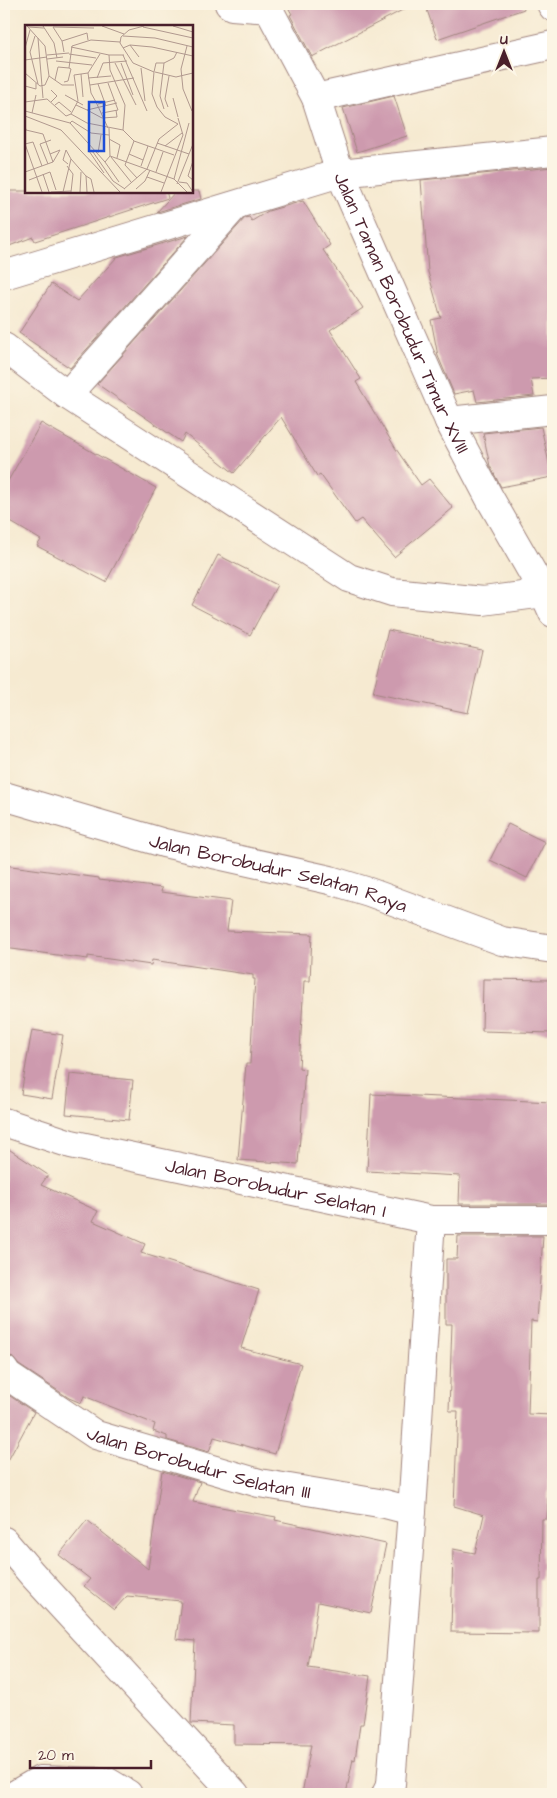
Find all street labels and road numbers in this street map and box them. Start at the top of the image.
street label: Jalan Taman Borobudur Timur XVIII [326,168,476,458]
street label: Jalan Borobudur Selatan Raya [146,827,411,920]
street label: Jalan Borobudur Selatan I [163,1152,389,1225]
street label: Jalan Borobudur Selatan III [80,1420,313,1506]

